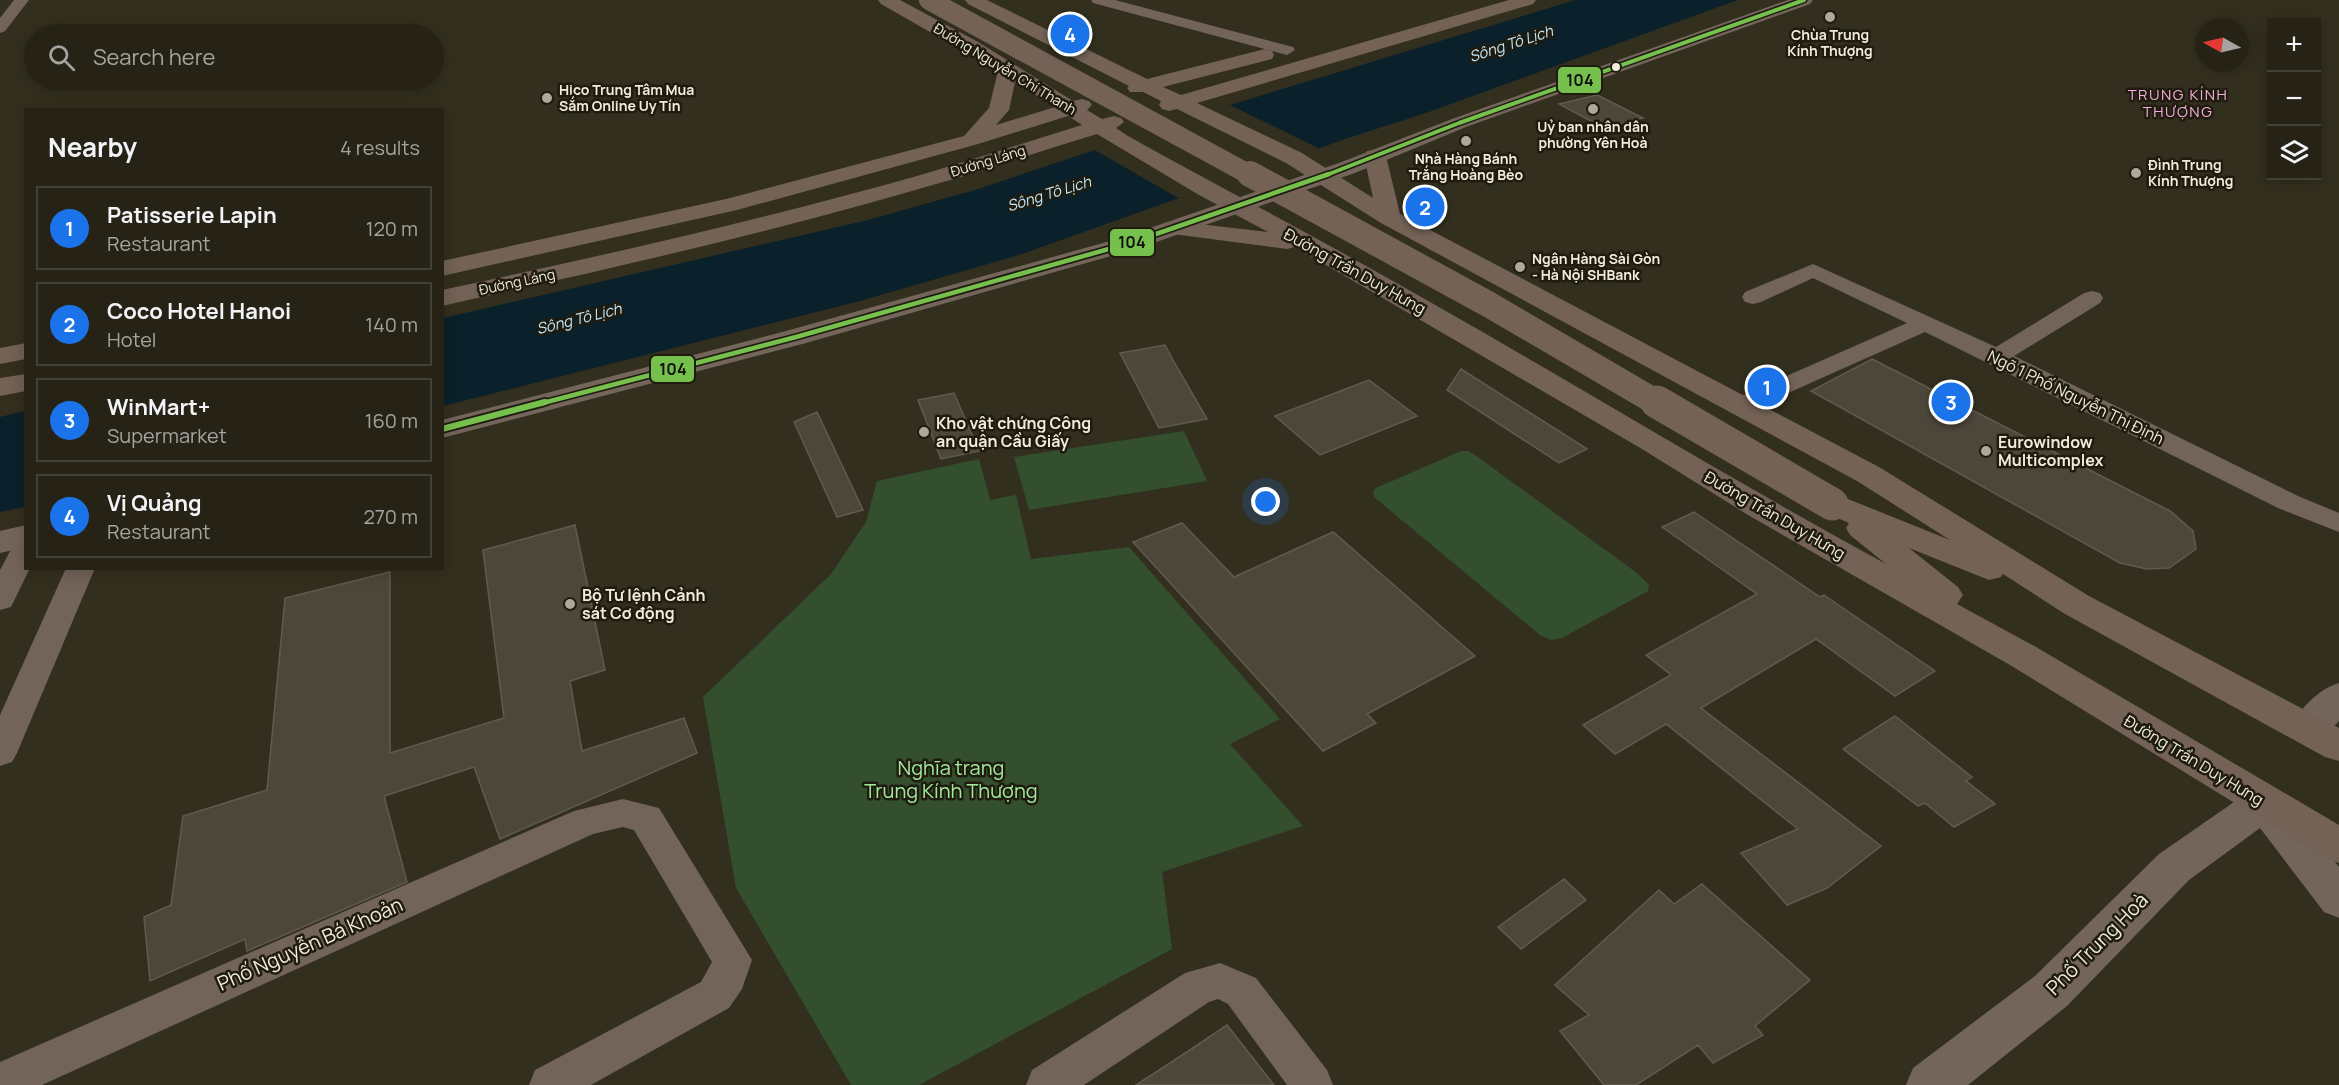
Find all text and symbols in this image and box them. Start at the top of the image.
marker: Chùa Trung Kính Thượng [1823,10,1837,24]
pin: 4 [1050,12,1090,57]
street label: Đường Nguyễn Chí Thanh [930,18,1080,119]
north arrow [2195,18,2249,72]
map controls [2267,18,2321,180]
button: + [2267,18,2321,72]
water label: Sông Tô Lịch [1466,20,1556,67]
search box [24,24,444,90]
place label: Chùa Trung Kính Thượng [1787,25,1873,60]
icon: search [45,41,78,74]
text: Search here [93,42,215,72]
unlabelled marker [1610,61,1622,73]
line badge: 104 [1557,66,1602,94]
text: 104 [1566,69,1594,91]
button: − [2267,72,2321,126]
place label: Hico Trung Tâm Mua Sắm Online Uy Tín [559,80,694,115]
district label: TRUNG KÍNH THƯỢNG [2128,84,2228,122]
marker: Hico Trung Tâm Mua Sắm Online Uy Tín [540,91,554,105]
marker: Uỷ ban nhân dân phường Yên Hoà [1586,102,1600,116]
place label: Uỷ ban nhân dân phường Yên Hoà [1537,117,1649,152]
button: layers [2267,126,2321,180]
text: Nearby [48,129,137,165]
text: 4 results [340,134,420,161]
marker: Nhà Hàng Bánh Trắng Hoàng Bèo [1459,134,1473,148]
street label: Đường Láng [948,140,1027,181]
place label: Nhà Hàng Bánh Trắng Hoàng Bèo [1409,149,1524,184]
place label: Đình Trung Kính Thượng [2148,155,2233,190]
marker: Đình Trung Kính Thượng [2129,166,2143,180]
water label: Sông Tô Lịch [1004,170,1095,216]
pin: 2 [1406,184,1444,230]
text: Patisserie Lapin [107,200,277,230]
text: 1 [65,215,74,242]
text: 120 m [366,215,418,242]
street label: Đường Trần Duy Hưng [1280,223,1430,319]
line badge: 104 [1109,228,1155,257]
text: Restaurant [107,230,211,257]
text: 104 [1118,231,1146,253]
place label: Ngân Hàng Sài Gòn - Hà Nội SHBank [1532,249,1660,284]
marker: Ngân Hàng Sài Gòn - Hà Nội SHBank [1513,260,1527,274]
street label: Đường Láng [477,264,557,299]
text: Coco Hotel Hanoi [107,296,291,326]
water label: Sông Tô Lịch [534,298,625,339]
text: 2 [64,311,75,338]
text: 140 m [365,311,418,338]
text: Hotel [107,326,157,353]
street label: Ngõ 1 Phố Nguyễn Thị Định [1984,345,2168,449]
line badge: 104 [650,355,695,383]
text: 104 [659,358,687,380]
pin: 1 [1748,364,1786,410]
pin: 3 [1932,380,1970,424]
text: WinMart+ [107,392,210,422]
text: 3 [64,407,75,434]
text: 160 m [365,407,418,434]
place label: Kho vật chứng Công an quận Cầu Giấy [936,412,1091,452]
text: Supermarket [107,422,227,449]
marker: Kho vật chứng Công an quận Cầu Giấy [917,425,931,439]
place label: Eurowindow Multicomplex [1998,431,2103,471]
marker: Eurowindow Multicomplex [1979,444,1993,458]
street label: Đường Trần Duy Hưng [1701,466,1849,564]
your location [1251,487,1280,516]
text: Vị Quảng [107,488,201,518]
text: 4 [63,503,76,530]
text: 270 m [363,503,418,530]
text: Restaurant [107,518,211,545]
place label: Bộ Tư lệnh Cảnh sát Cơ động [582,584,705,624]
marker: Bộ Tư lệnh Cảnh sát Cơ động [563,597,577,611]
street label: Đường Trần Duy Hưng [2120,710,2268,810]
park label: Nghĩa trang Trung Kính Thượng [864,754,1038,804]
street label: Phố Trung Hoà [2040,887,2154,1001]
street label: Phố Nguyễn Bá Khoản [213,890,407,997]

